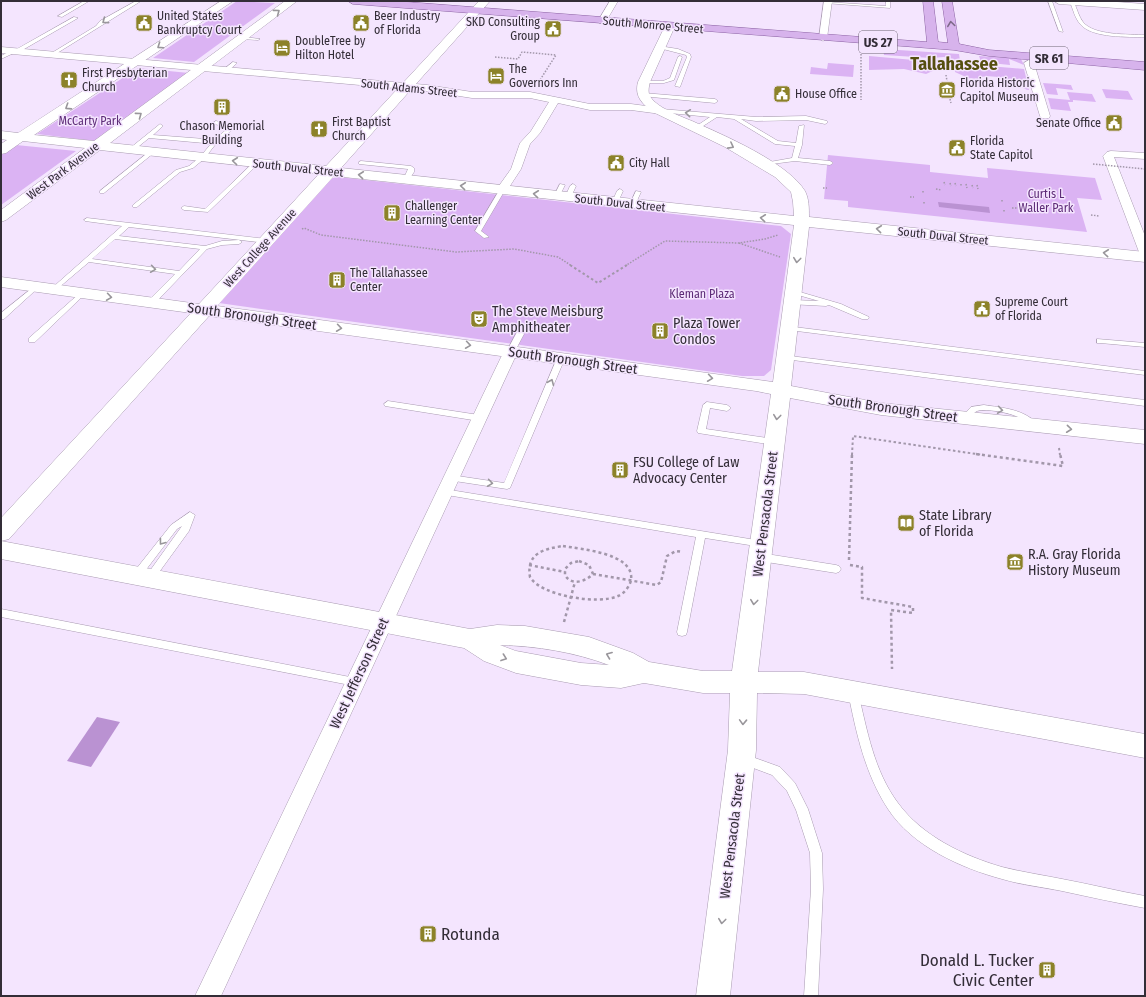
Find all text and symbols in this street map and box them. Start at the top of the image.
place label: United States Bankruptcy Court [157,9,242,37]
place label: Beer Industry of Florida [374,9,441,37]
one-way arrow [273,10,280,17]
public building icon: United States Bankruptcy Court [134,13,154,33]
public building icon: Beer Industry of Florida [351,13,371,33]
street label: South Monroe Street [602,14,704,36]
place label: SKD Consulting Group [466,15,540,43]
one-way arrow [103,16,110,23]
public building icon: SKD Consulting Group [543,19,563,39]
one-way arrow [947,21,956,27]
road number: US 27 [859,31,897,53]
place label: DoubleTree by Hilton Hotel [295,34,366,62]
hotel icon: DoubleTree by Hilton Hotel [272,38,292,58]
one-way arrow [157,41,164,49]
road number: SR 61 [1030,47,1068,69]
district label: Tallahassee [910,53,998,75]
place label: The Governors Inn [509,62,578,90]
place label: First Presbyterian Church [82,66,168,94]
hotel icon: The Governors Inn [486,66,506,86]
church icon: First Presbyterian Church [59,70,79,90]
street label: South Adams Street [360,76,458,100]
place label: Florida Historic Capitol Museum [960,76,1039,104]
museum icon: Florida Historic Capitol Museum [937,80,957,100]
public building icon: House Office [772,84,792,104]
place label: House Office [795,87,857,101]
building icon: Chason Memorial Building [212,97,232,117]
one-way arrow [65,102,72,109]
one-way arrow [685,109,691,118]
one-way arrow [135,112,142,120]
public building icon: Senate Office [1104,113,1124,133]
park label: McCarty Park [58,114,122,128]
place label: First Baptist Church [332,115,391,143]
place label: Senate Office [1036,116,1101,130]
place label: Chason Memorial Building [180,119,264,147]
church icon: First Baptist Church [309,119,329,139]
place label: Florida State Capitol [970,134,1033,162]
public building icon: Florida State Capitol [947,138,967,158]
street label: West Park Avenue [24,139,102,203]
one-way arrow [727,141,735,149]
public building icon: City Hall [606,153,626,173]
street label: South Duval Street [252,156,344,180]
place label: City Hall [629,156,670,170]
one-way arrow [232,157,238,166]
one-way arrow [358,171,364,180]
one-way arrow [460,182,466,191]
park label: Curtis L Waller Park [1019,187,1074,215]
one-way arrow [533,190,539,199]
street label: South Duval Street [574,191,666,215]
place label: Challenger Learning Center [405,199,483,227]
building icon: Challenger Learning Center [382,203,402,223]
street label: West College Avenue [221,206,299,290]
one-way arrow [760,213,766,222]
street label: South Duval Street [897,224,989,248]
one-way arrow [876,225,882,234]
one-way arrow [1103,249,1109,258]
one-way arrow [793,257,802,264]
one-way arrow [150,264,156,273]
place label: The Tallahassee Center [350,266,428,294]
building icon: The Tallahassee Center [327,270,347,290]
park label: Kleman Plaza [669,287,735,301]
one-way arrow [106,292,112,301]
place label: Supreme Court of Florida [995,295,1068,323]
street label: South Bronough Street [186,299,318,334]
public building icon: Supreme Court of Florida [972,299,992,319]
place label: The Steve Meisburg Amphitheater [492,303,603,336]
theatre icon: The Steve Meisburg Amphitheater [469,309,489,329]
place label: Plaza Tower Condos [673,315,740,348]
building icon: Plaza Tower Condos [650,321,670,341]
one-way arrow [336,323,342,332]
one-way arrow [465,341,471,350]
street label: South Bronough Street [507,343,639,378]
one-way arrow [707,373,713,382]
one-way arrow [546,379,554,386]
street label: South Bronough Street [827,391,959,426]
one-way arrow [997,405,1003,414]
one-way arrow [773,414,782,420]
one-way arrow [1065,424,1072,433]
street label: West Pensacola Street [749,450,782,578]
place label: FSU College of Law Advocacy Center [633,454,739,487]
building icon: FSU College of Law Advocacy Center [610,460,630,480]
one-way arrow [486,478,493,487]
place label: State Library of Florida [919,507,992,540]
library icon: State Library of Florida [896,513,916,533]
one-way arrow [160,537,167,544]
place label: R.A. Gray Florida History Museum [1028,546,1121,579]
museum icon: R.A. Gray Florida History Museum [1005,552,1025,572]
one-way arrow [750,599,759,605]
street label: West Jefferson Street [326,615,393,731]
one-way arrow [606,651,613,659]
one-way arrow [501,653,508,661]
one-way arrow [739,719,747,725]
street label: West Pensacola Street [716,772,749,900]
one-way arrow [718,918,727,924]
building icon: Rotunda [418,924,438,944]
place label: Rotunda [441,924,500,945]
place label: Donald L. Tucker Civic Center [920,950,1034,991]
building icon: Donald L. Tucker Civic Center [1037,960,1057,980]

